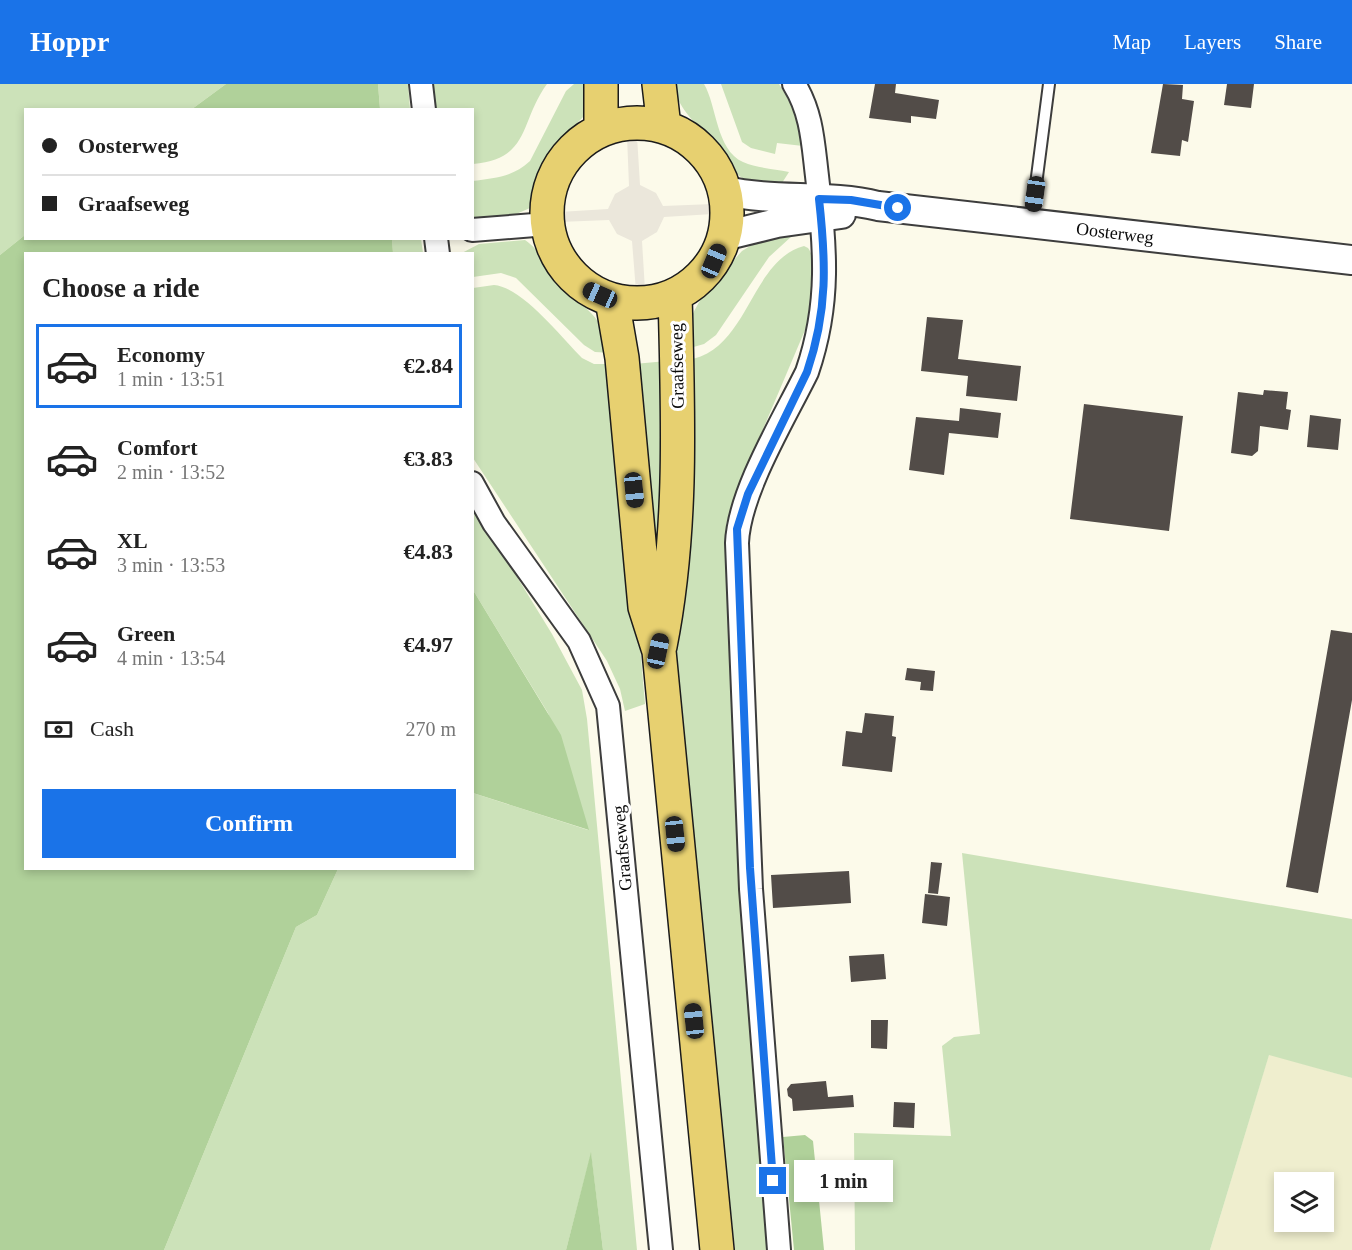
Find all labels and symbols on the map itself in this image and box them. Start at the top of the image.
car [1024,175,1046,213]
route start [884,194,911,221]
street label: Oosterweg [1075,218,1155,248]
car [699,241,729,281]
car [580,279,620,311]
street label: Graafseweg [666,323,688,409]
car [623,471,645,509]
car [645,632,671,670]
street label: Graafseweg [608,804,636,892]
car [664,815,686,853]
car [683,1002,705,1040]
callout: 1 min [794,1160,893,1202]
route end [759,1167,786,1194]

